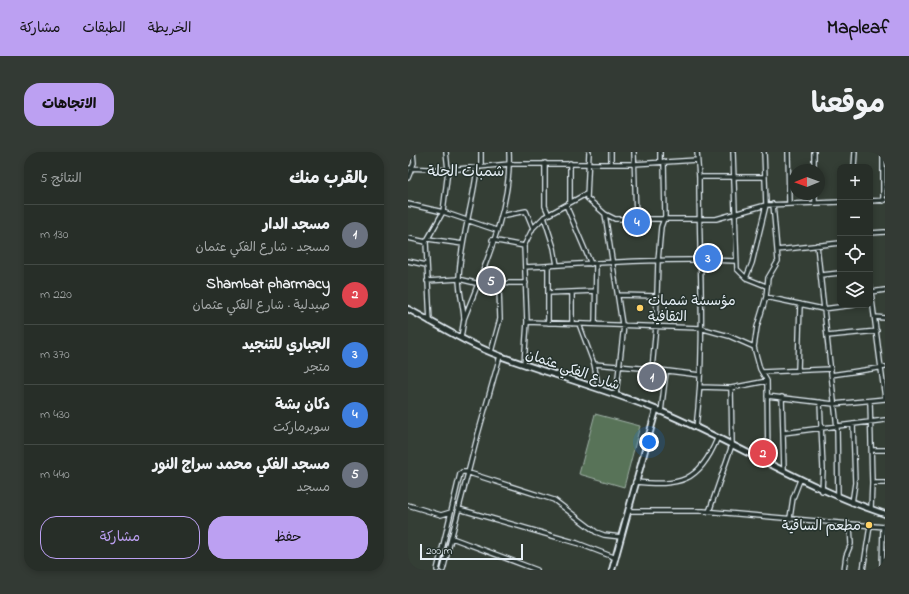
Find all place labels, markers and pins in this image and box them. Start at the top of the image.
pin: 4 [624,207,650,237]
pin: 3 [695,243,721,273]
pin: 5 [478,266,504,296]
place label: مؤسسة شمبات الثقافية [648,291,736,328]
marker: مؤسسة شمبات الثقافية [635,303,645,313]
pin: 1 [639,362,665,392]
pin: 2 [750,438,776,468]
place label: مطعم الساقية [782,516,861,537]
marker: مطعم الساقية [864,520,874,530]

